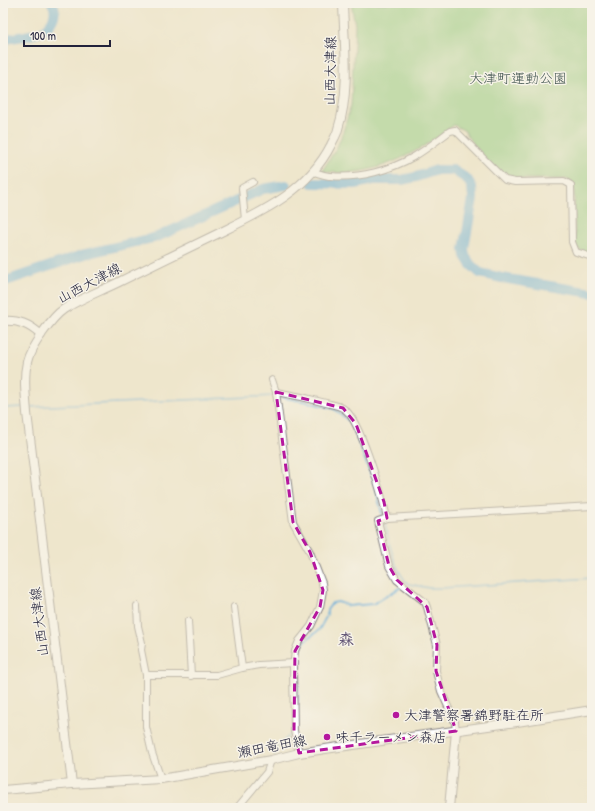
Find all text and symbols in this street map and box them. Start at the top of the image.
scale bar [24,22,110,48]
text: 100 m [30,27,56,44]
street label: 山西大津線 [319,36,340,106]
park label: 大津町運動公園 [469,68,567,87]
street label: 山西大津線 [53,258,124,307]
street label: 山西大津線 [25,586,52,658]
district label: 森 [338,628,354,650]
place label: 大津警察署錦野駐在所 [404,705,544,724]
marker: 大津警察署錦野駐在所 [391,710,401,720]
place label: 味千ラーメン森店 [335,727,447,746]
street label: 瀬田竜田線 [236,730,308,762]
marker: 味千ラーメン森店 [322,732,332,742]

